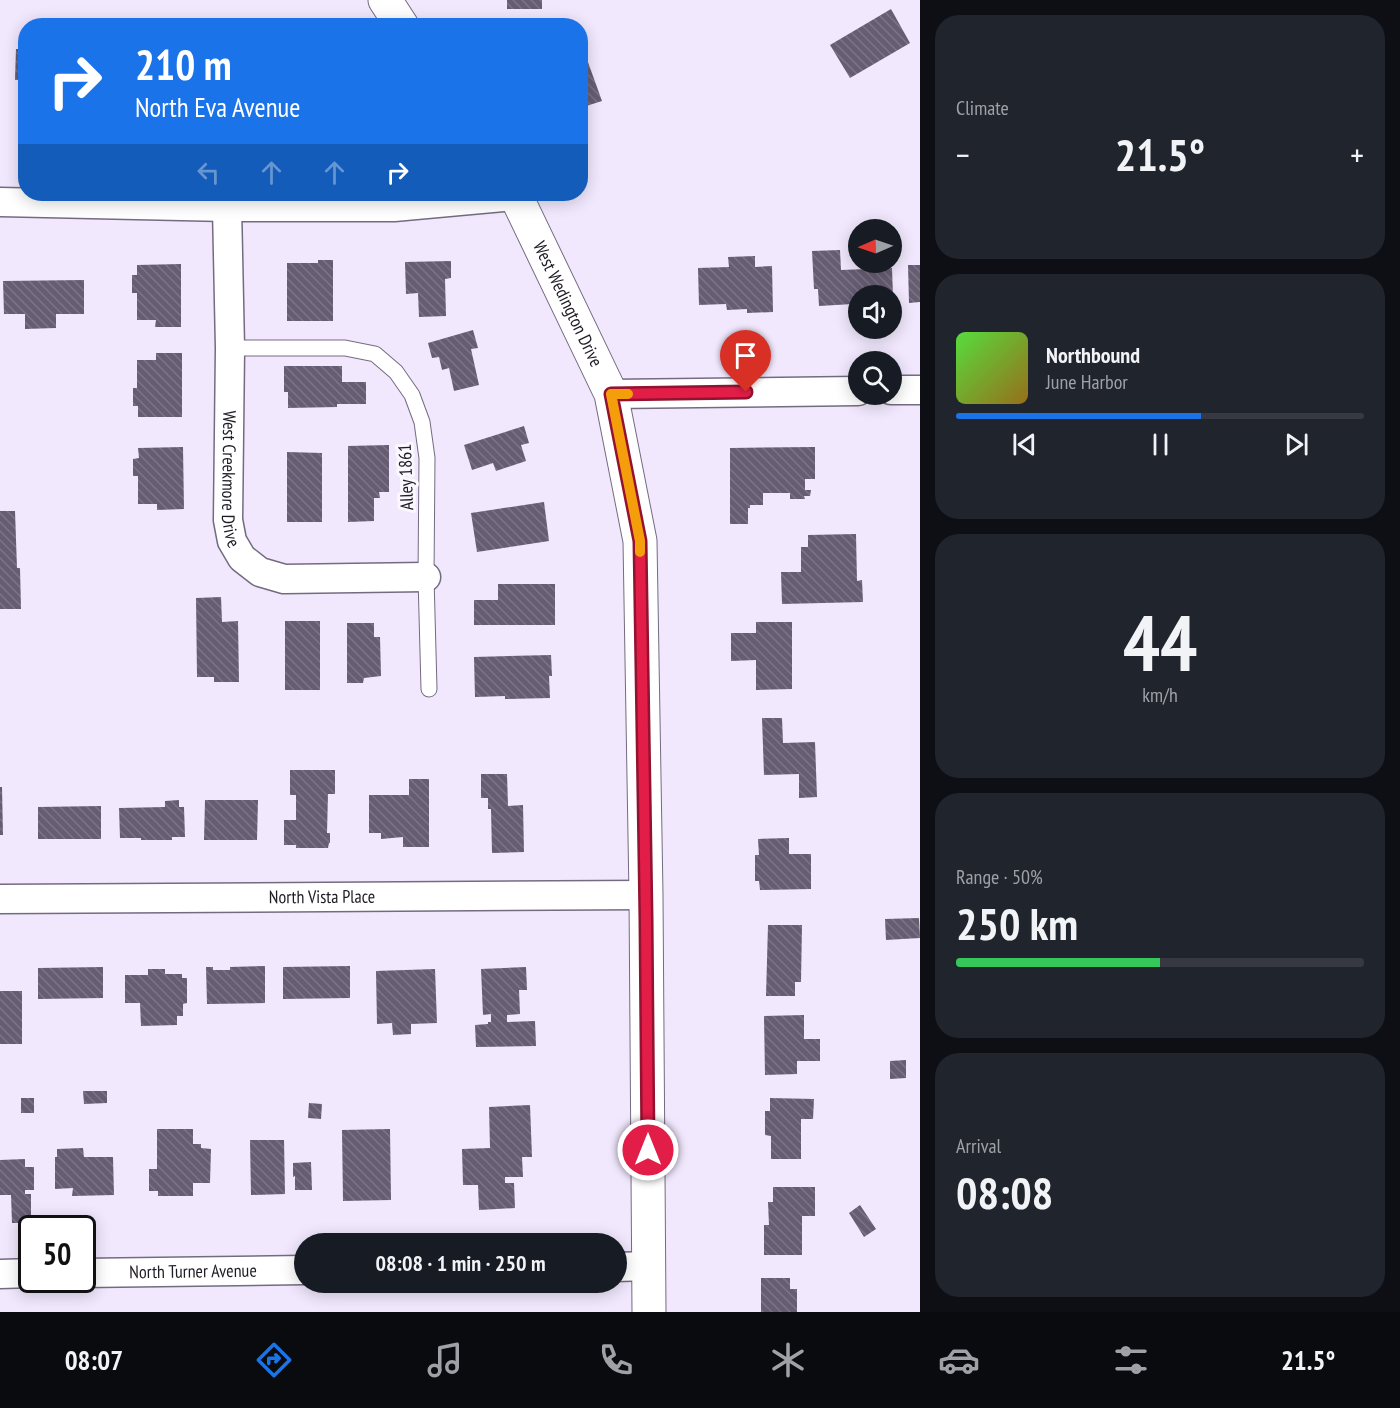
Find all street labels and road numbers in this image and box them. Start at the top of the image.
street label: West Wedington Drive [528,237,608,370]
street label: West Creekmore Drive [217,410,245,552]
street label: Alley 1861 [393,443,418,511]
street label: North Vista Place [269,885,375,908]
street label: North Turner Avenue [129,1259,257,1283]

